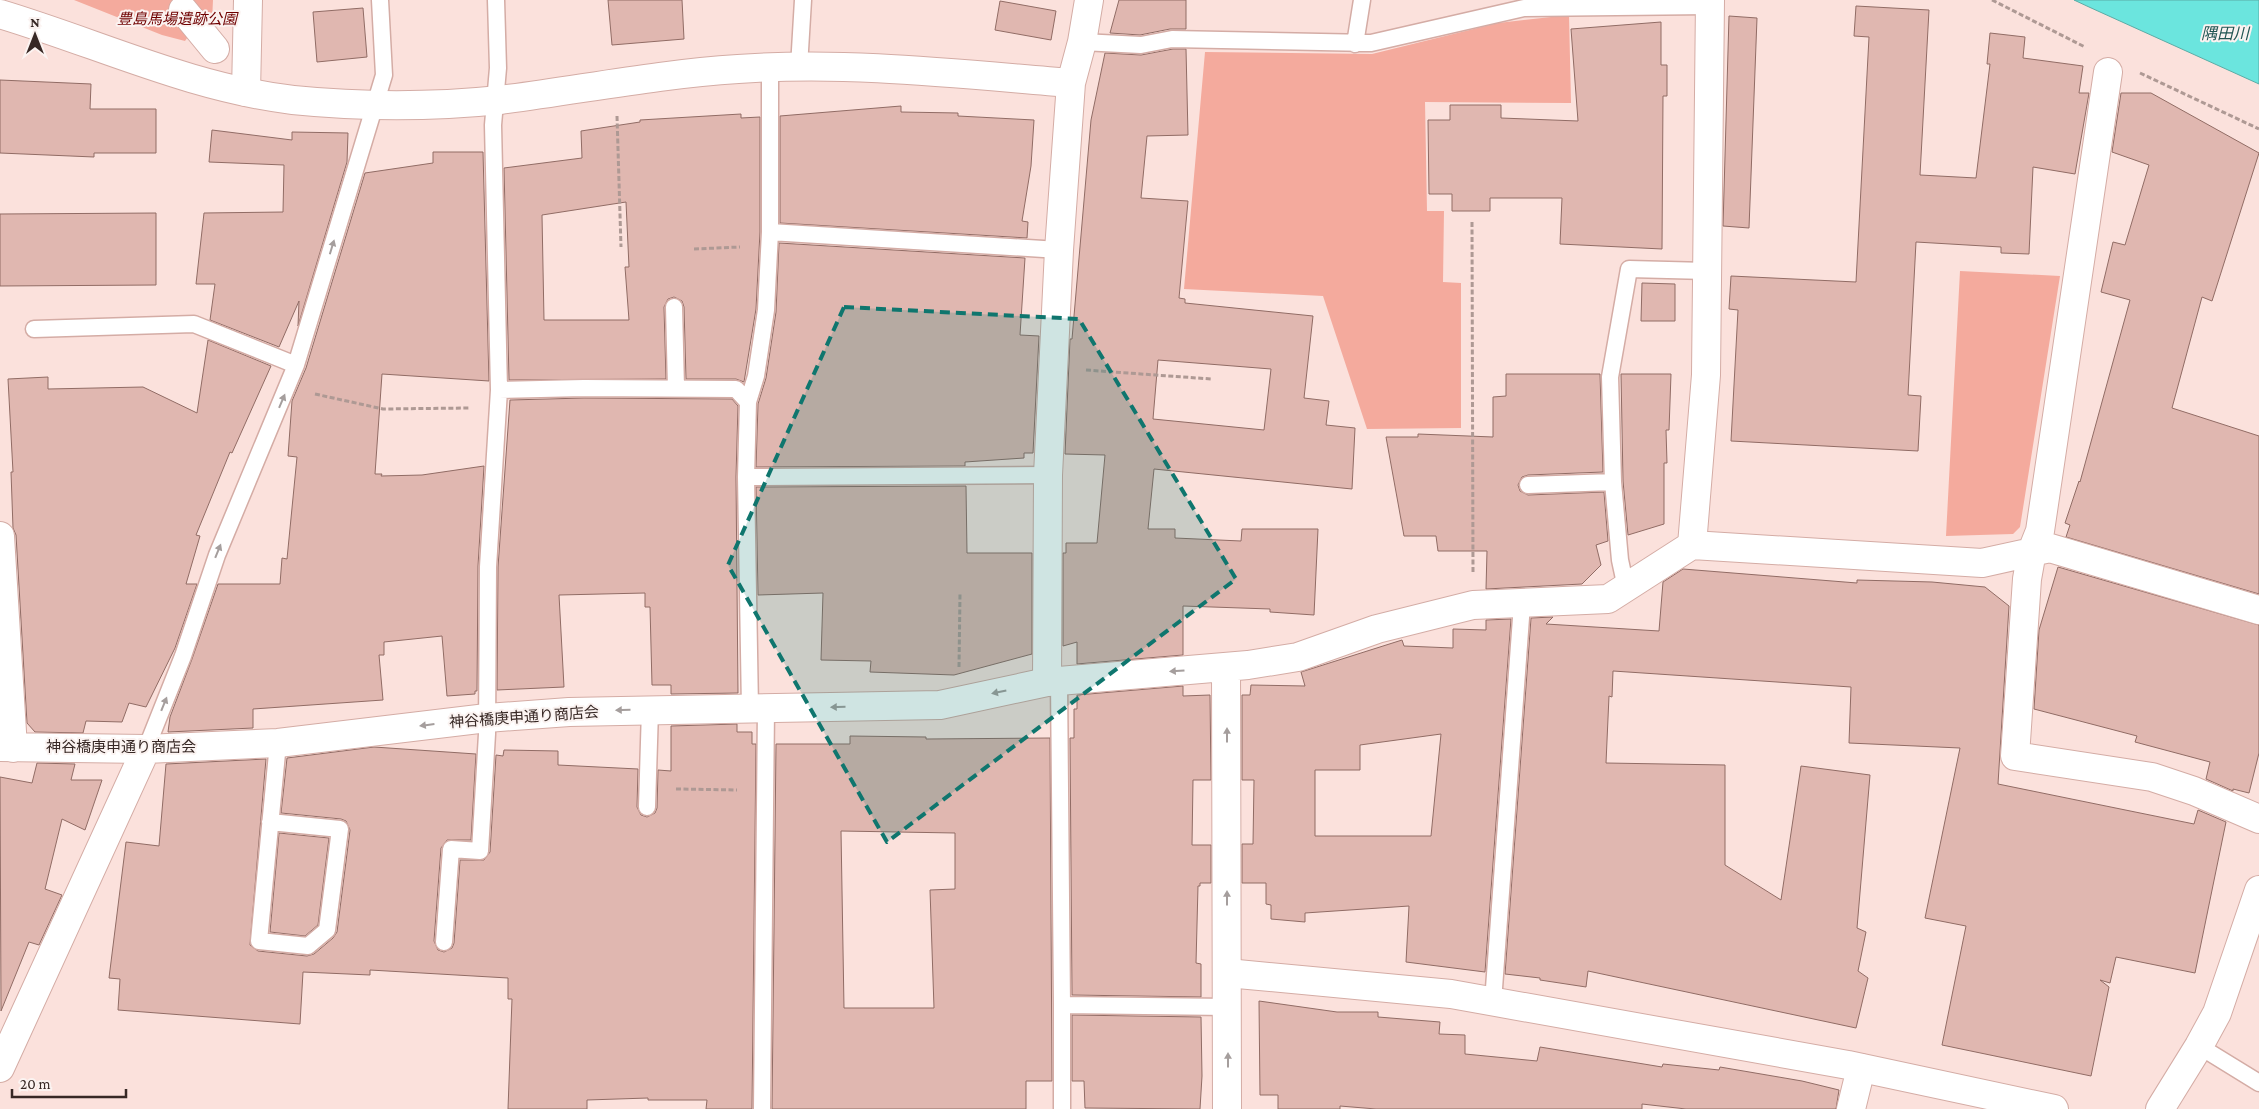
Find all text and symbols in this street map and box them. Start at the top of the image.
north arrow [10,10,60,60]
park label: 豊島馬場遺跡公園 [117,11,239,27]
text: N [30,14,40,30]
water label: 隅田川 [2201,25,2251,42]
one-way arrow [328,239,336,254]
one-way arrow [278,394,286,409]
one-way arrow [214,543,222,558]
one-way arrow [1169,667,1185,675]
one-way arrow [992,688,1007,696]
one-way arrow [160,696,168,711]
one-way arrow [830,703,846,711]
street label: 神谷橋庚申通り商店会 [449,704,599,730]
one-way arrow [615,707,631,715]
one-way arrow [418,721,434,729]
one-way arrow [1223,727,1231,743]
street label: 神谷橋庚申通り商店会 [46,739,196,755]
one-way arrow [1223,890,1231,906]
one-way arrow [1224,1052,1232,1068]
scale bar [12,1066,126,1098]
text: 20 m [20,1076,51,1092]

